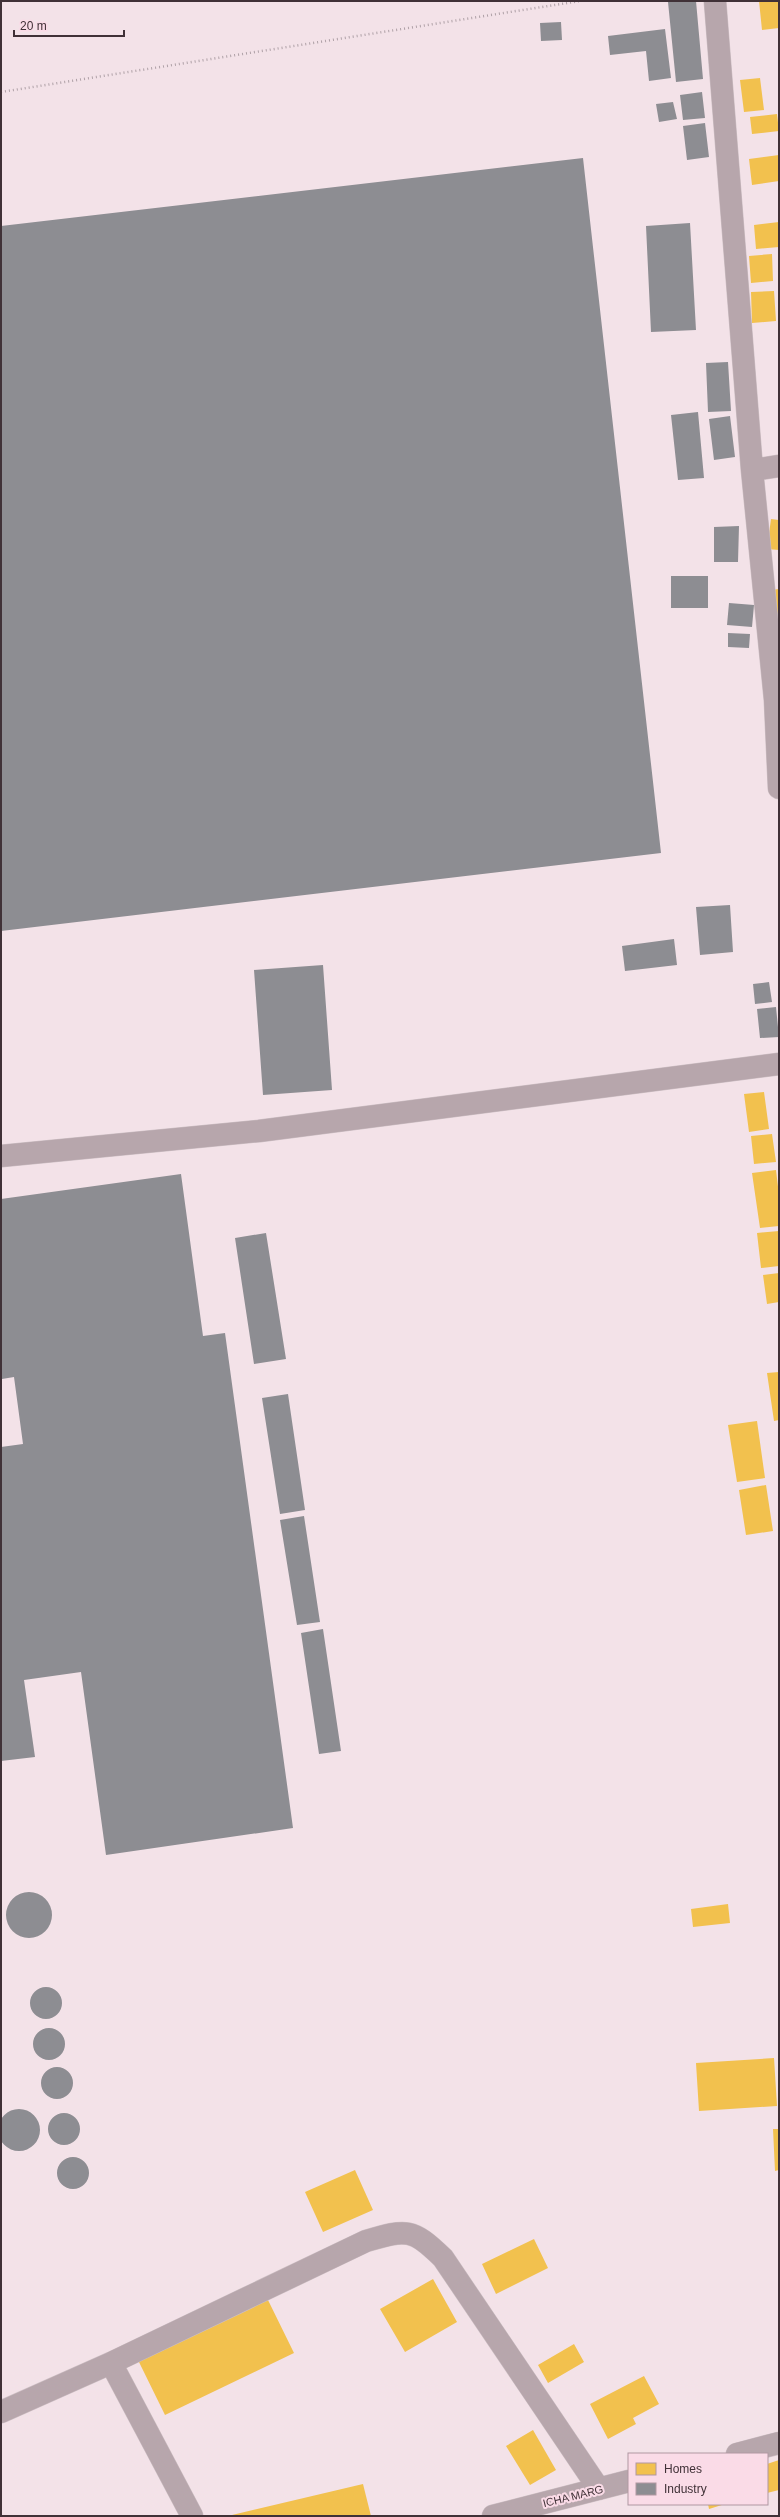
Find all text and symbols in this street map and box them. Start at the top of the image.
scale bar [14,12,124,38]
text: 20 m [20,19,47,33]
legend [628,2453,768,2505]
text: Homes [664,2462,702,2476]
text: Industry [664,2482,707,2496]
street label: ICHA MARG [542,2483,604,2509]

